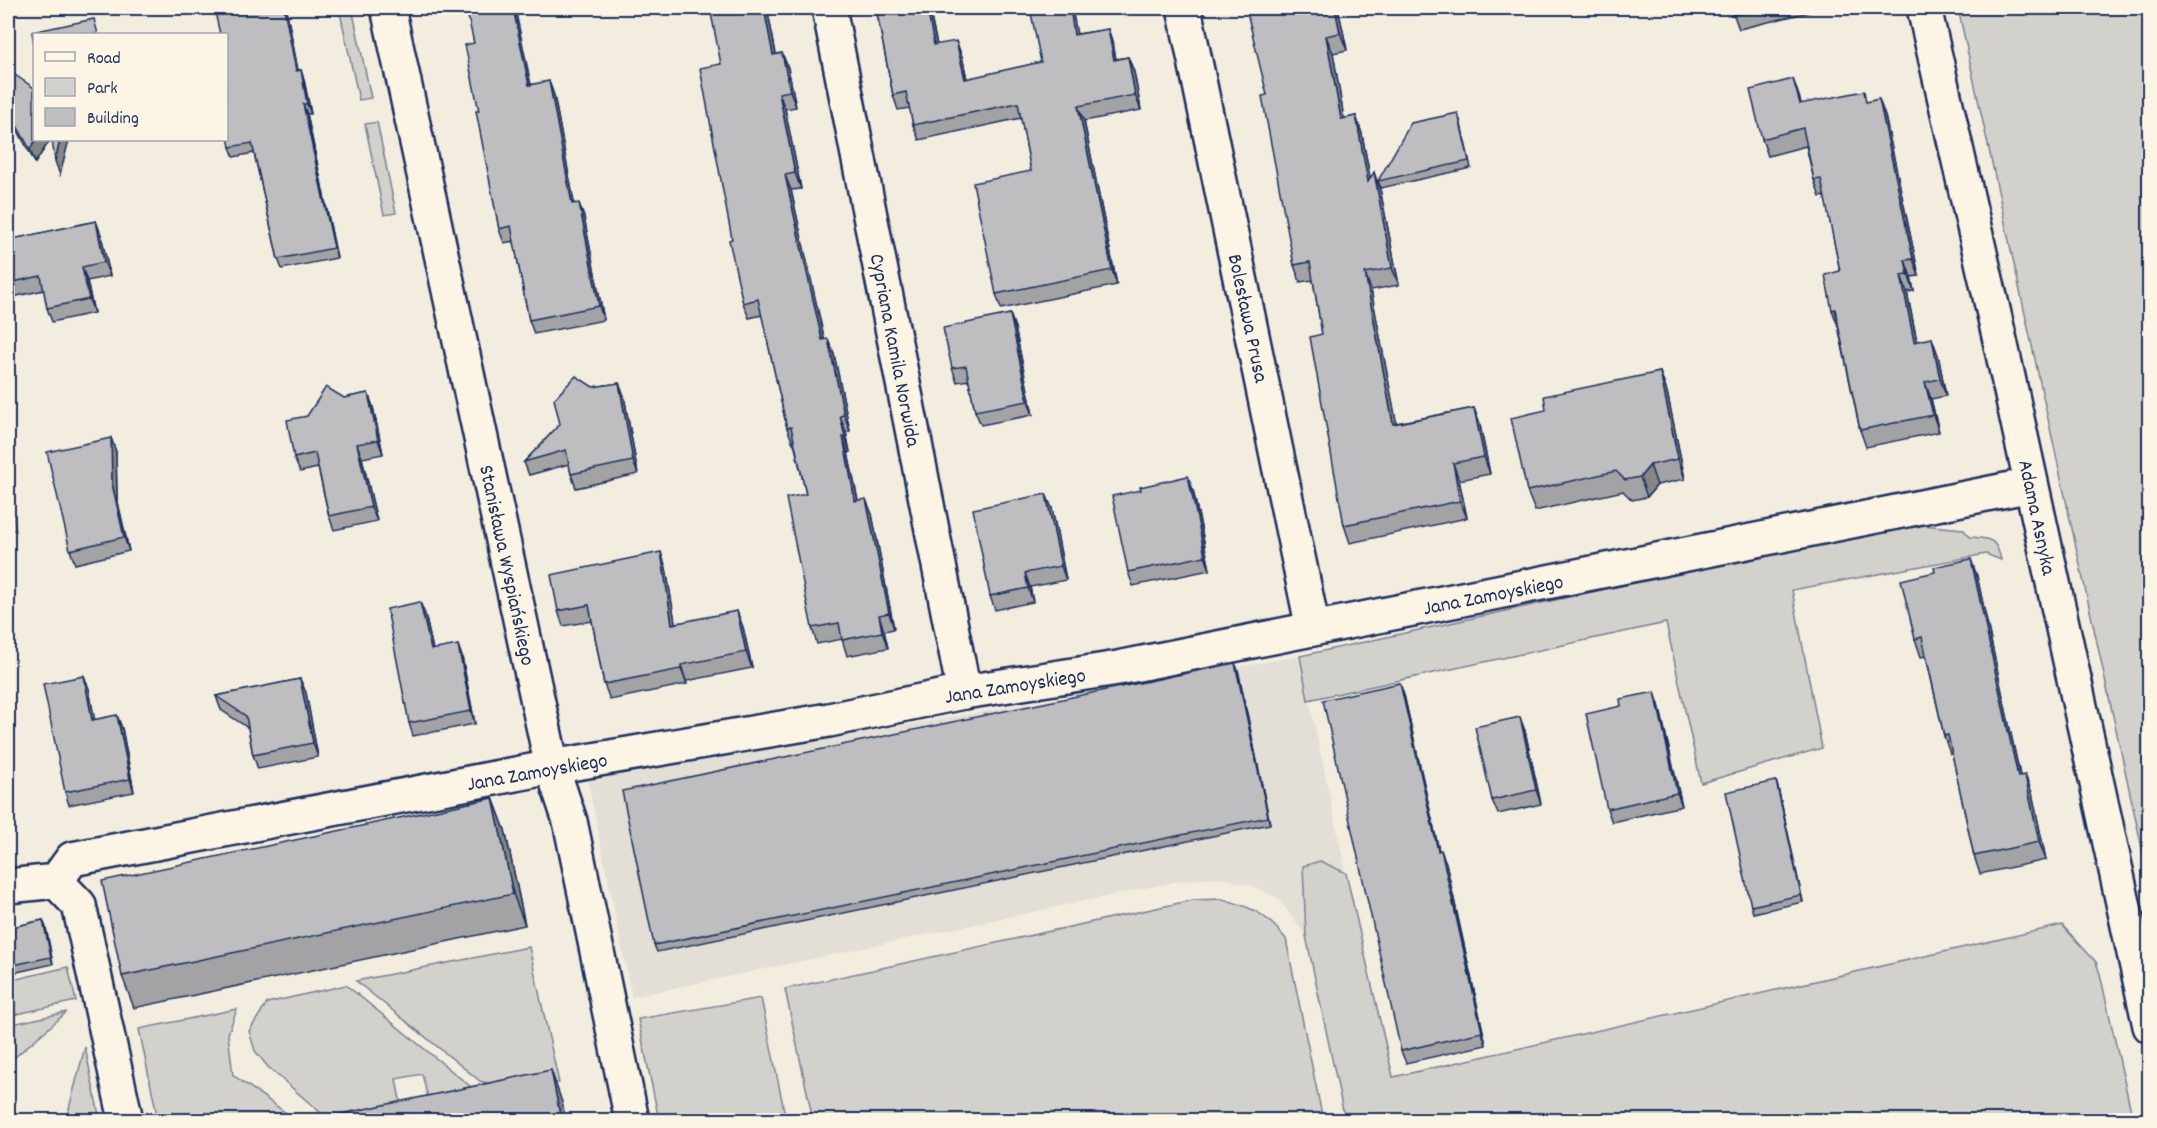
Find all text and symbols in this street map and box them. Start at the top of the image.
legend [33,33,228,141]
text: Road [87,47,121,72]
text: Park [87,77,118,102]
text: Building [87,107,139,132]
street label: Cypriana Kamila Norwida [860,251,927,451]
street label: Bolesława Prusa [1218,252,1275,387]
street label: Adama Asnyka [2008,457,2062,579]
street label: Stanisława Wyspiańskiego [469,463,541,669]
street label: Jana Zamoyskiego [1421,569,1566,625]
street label: Jana Zamoyskiego [943,662,1088,714]
street label: Jana Zamoyskiego [465,747,610,801]

